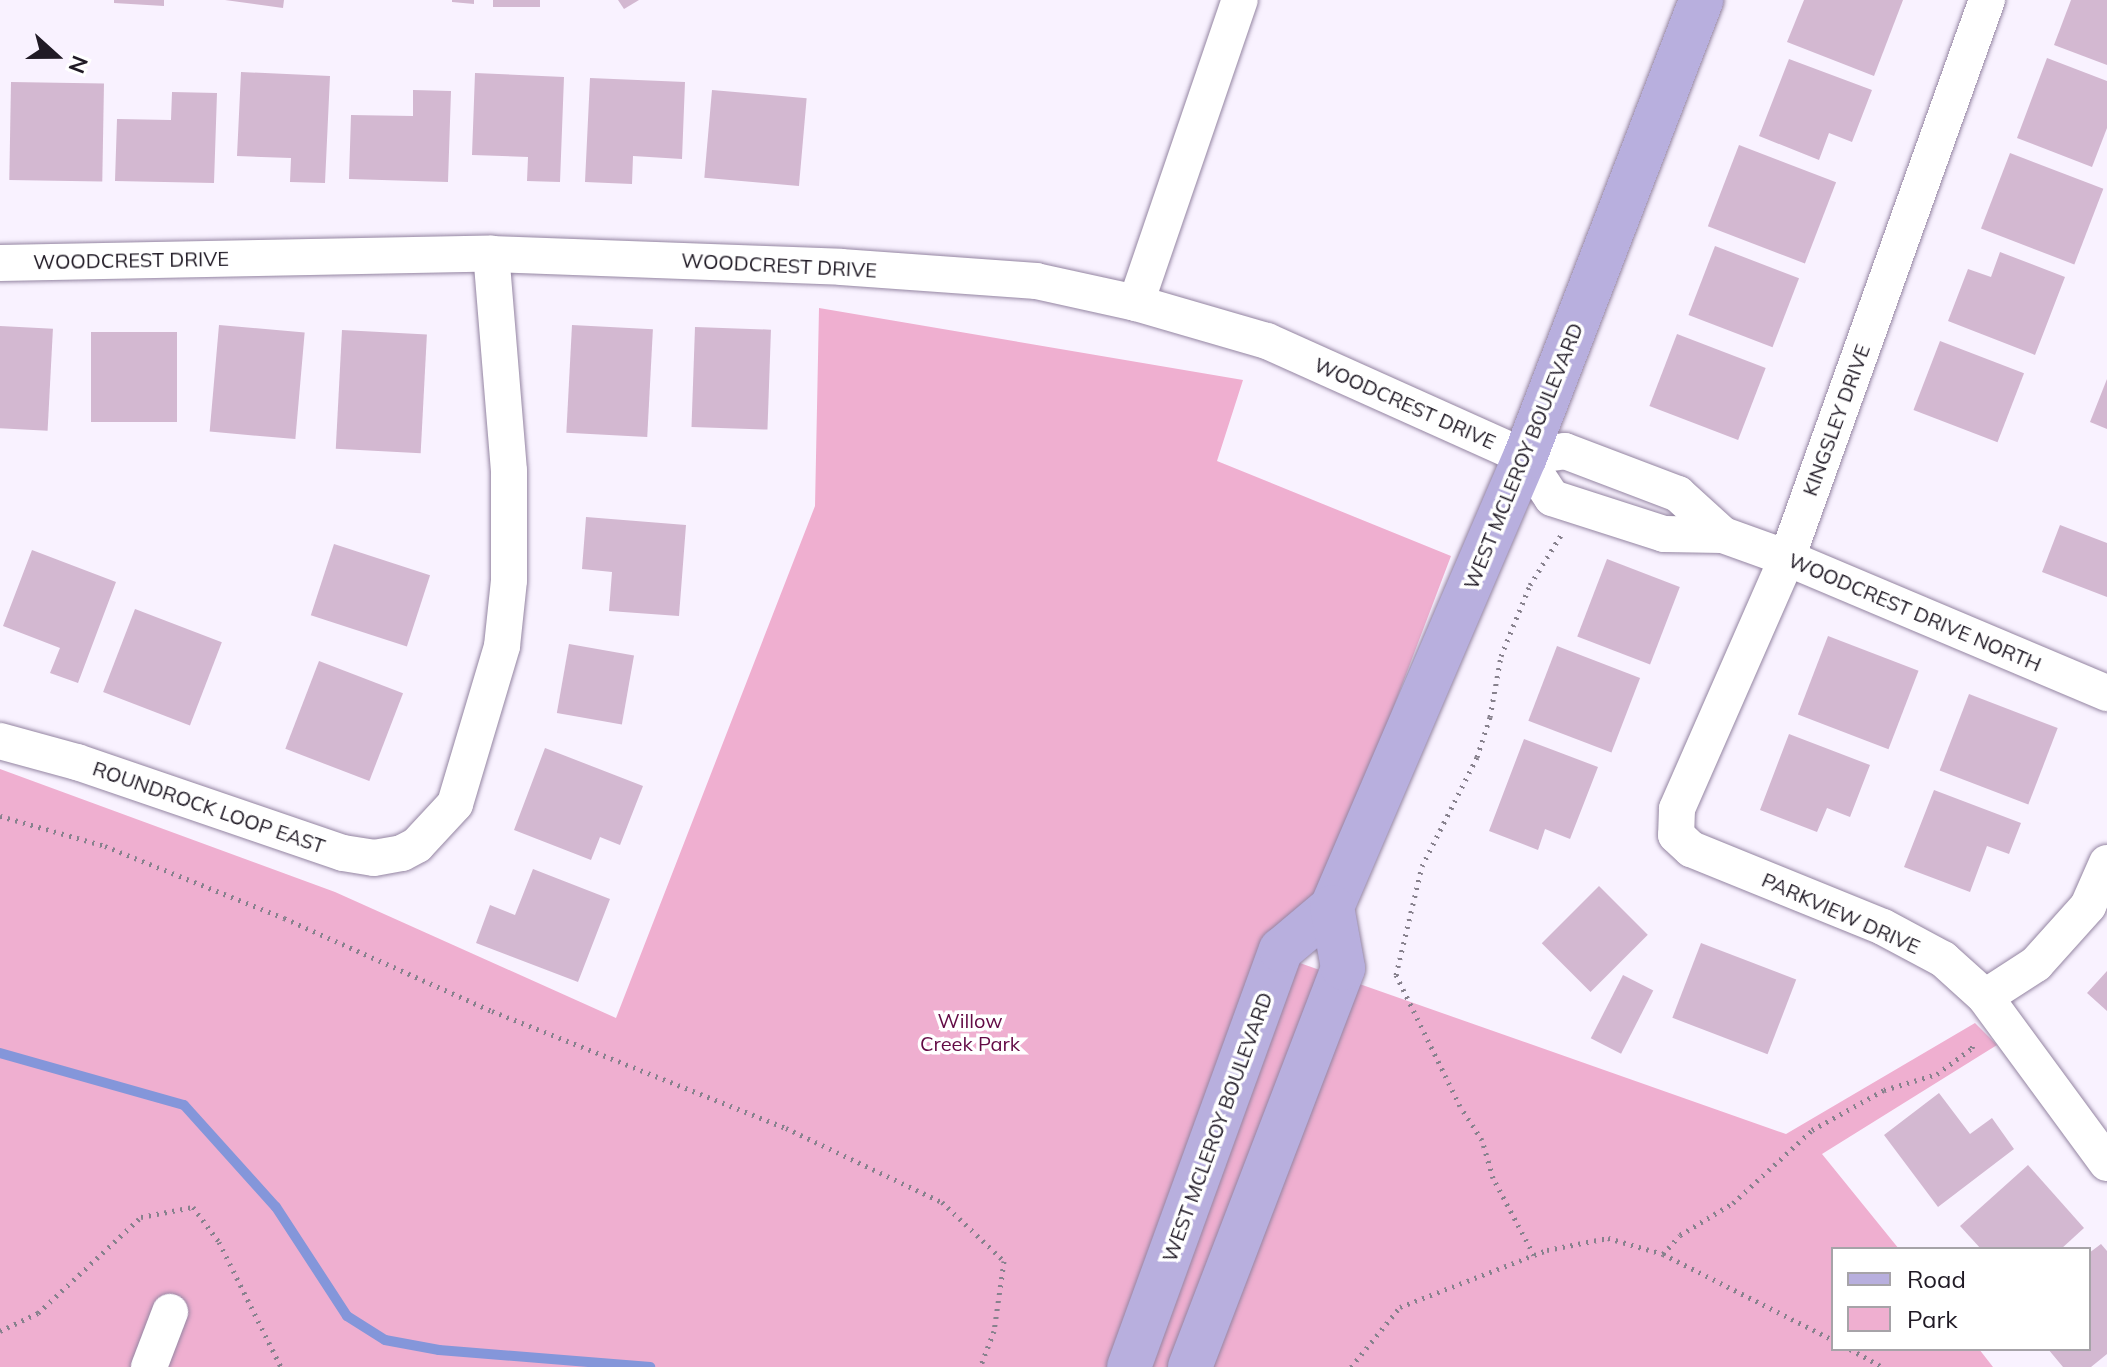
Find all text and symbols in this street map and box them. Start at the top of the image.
north arrow [16,16,96,96]
text: N [62,52,94,77]
street label: WOODCREST DRIVE [33,246,229,274]
street label: WOODCREST DRIVE [681,248,877,282]
street label: WEST MCLEROY BOULEVARD [1459,319,1587,593]
street label: KINGSLEY DRIVE [1797,341,1875,499]
street label: WOODCREST DRIVE [1311,352,1499,454]
street label: WOODCREST DRIVE NORTH [1785,548,2045,676]
street label: ROUNDROCK LOOP EAST [90,756,328,858]
street label: PARKVIEW DRIVE [1758,867,1924,959]
street label: WEST MCLEROY BOULEVARD [1157,989,1277,1265]
park label: Willow Creek Park [920,1008,1020,1055]
legend [1831,1247,2091,1351]
text: Road [1907,1264,1966,1294]
text: Park [1907,1304,1958,1334]

